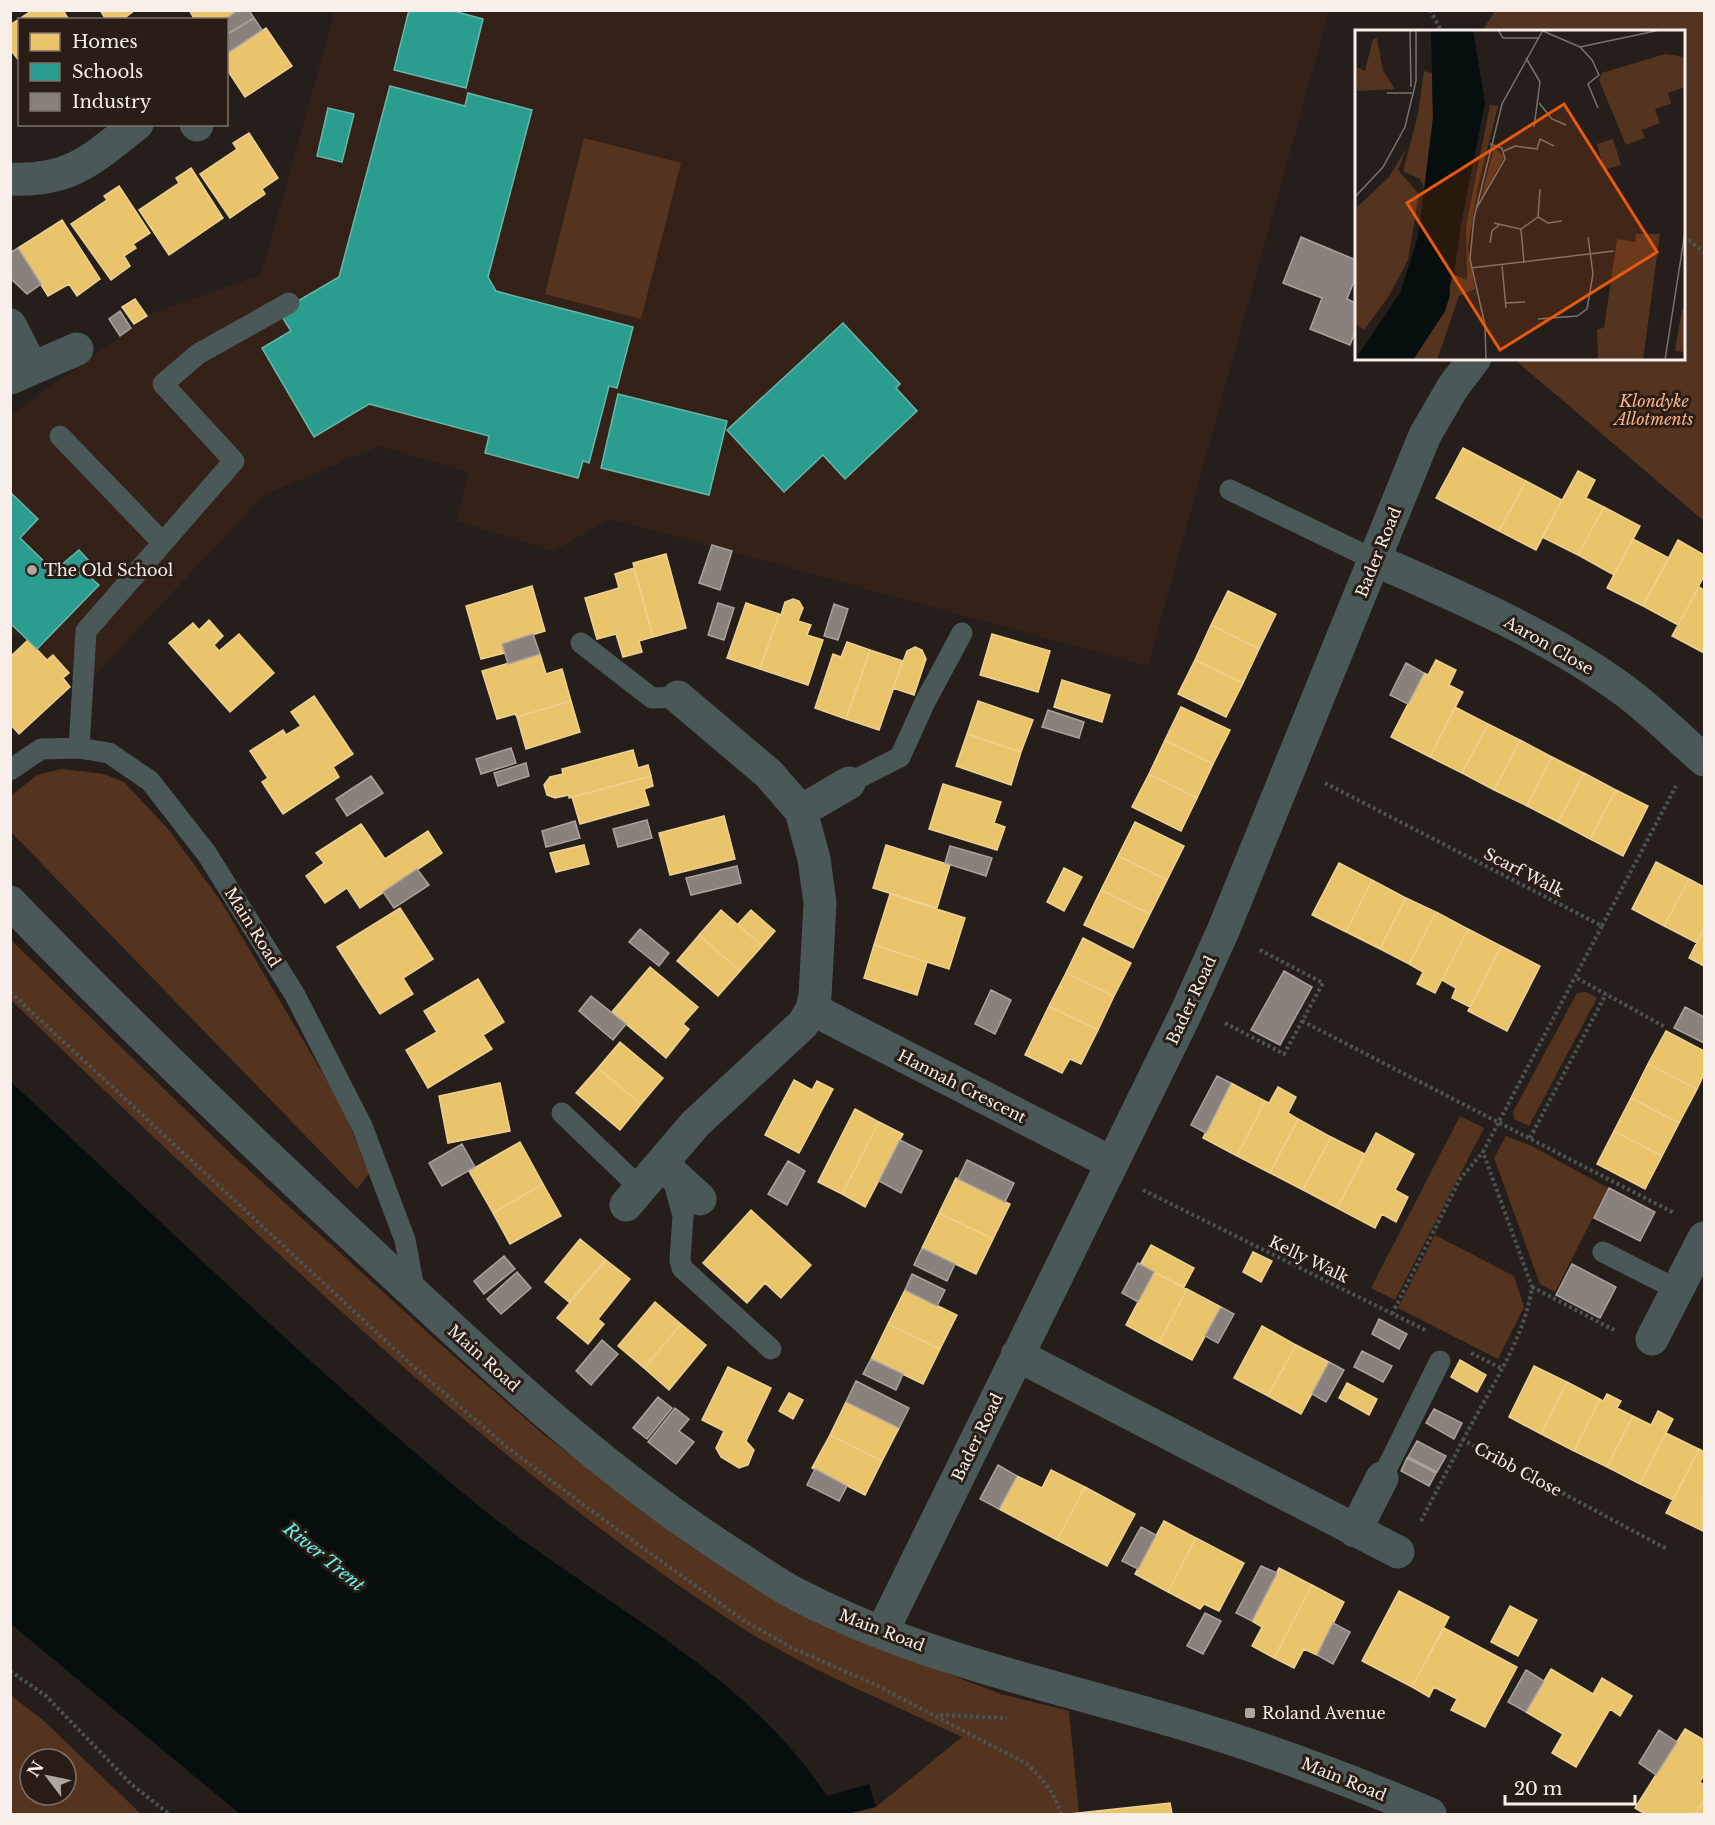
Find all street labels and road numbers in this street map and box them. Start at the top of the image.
street label: Bader Road [1351,504,1405,600]
street label: Aaron Close [1500,611,1597,679]
street label: Scarf Walk [1481,843,1568,901]
street label: Main Road [221,884,285,971]
street label: Bader Road [1162,952,1220,1048]
street label: Hannah Crescent [894,1045,1030,1127]
street label: Kelly Walk [1266,1231,1352,1287]
street label: Main Road [444,1320,524,1396]
street label: Bader Road [947,1390,1007,1484]
street label: Cribb Close [1471,1438,1565,1500]
street label: Main Road [836,1605,928,1656]
street label: Main Road [1299,1753,1390,1805]

